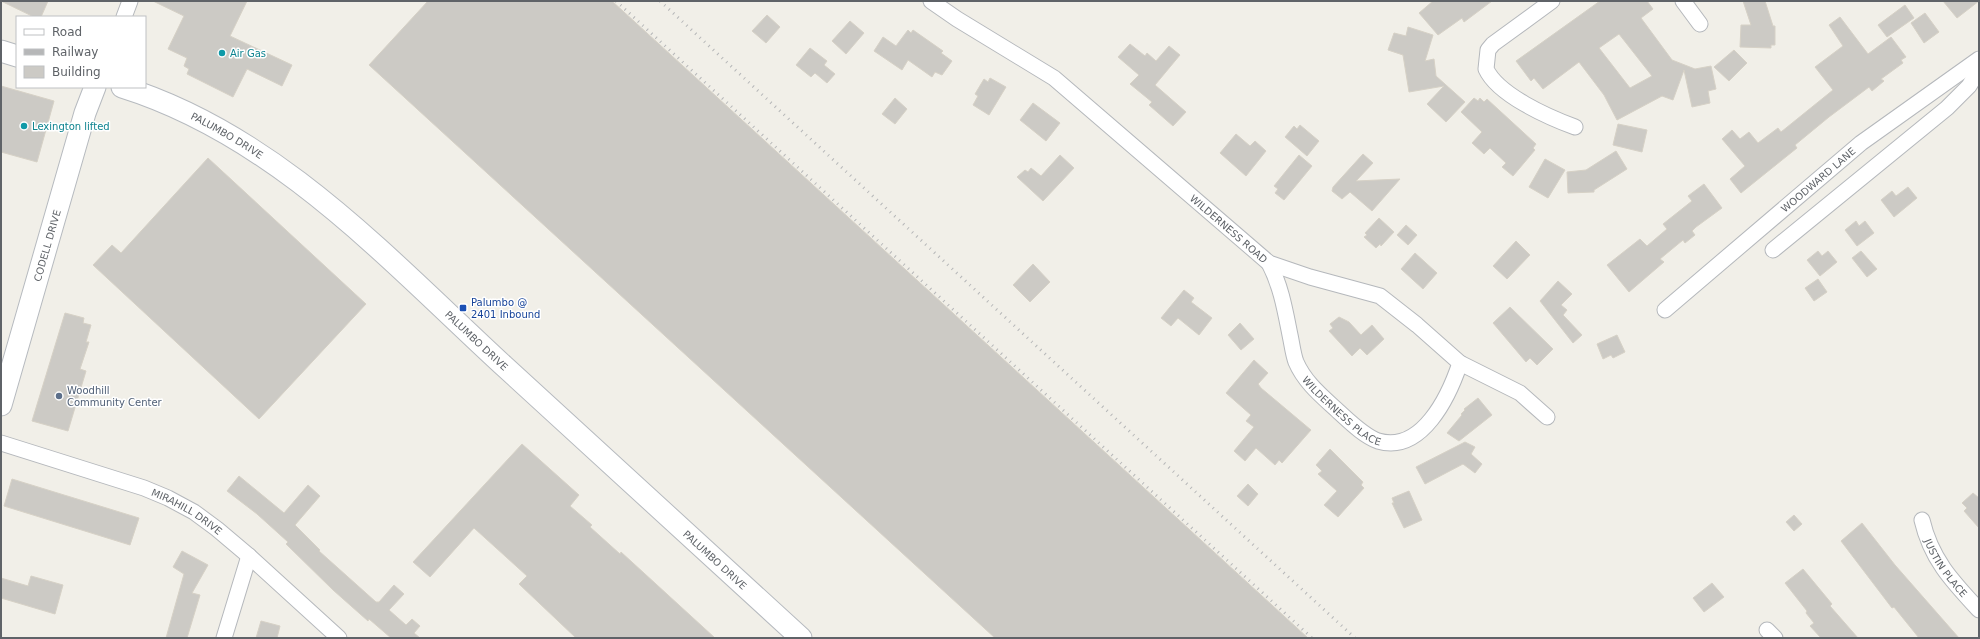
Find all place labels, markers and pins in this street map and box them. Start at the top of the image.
marker: Air Gas [217,48,227,58]
place label: Air Gas [230,48,266,59]
marker: Lexington lifted [19,121,29,131]
place label: Lexington lifted [32,121,110,132]
place label: Palumbo @ 2401 Inbound [471,297,540,320]
marker: Palumbo @ 2401 Inbound [458,303,468,313]
place label: Woodhill Community Center [67,385,163,408]
marker: Woodhill Community Center [54,391,64,401]

